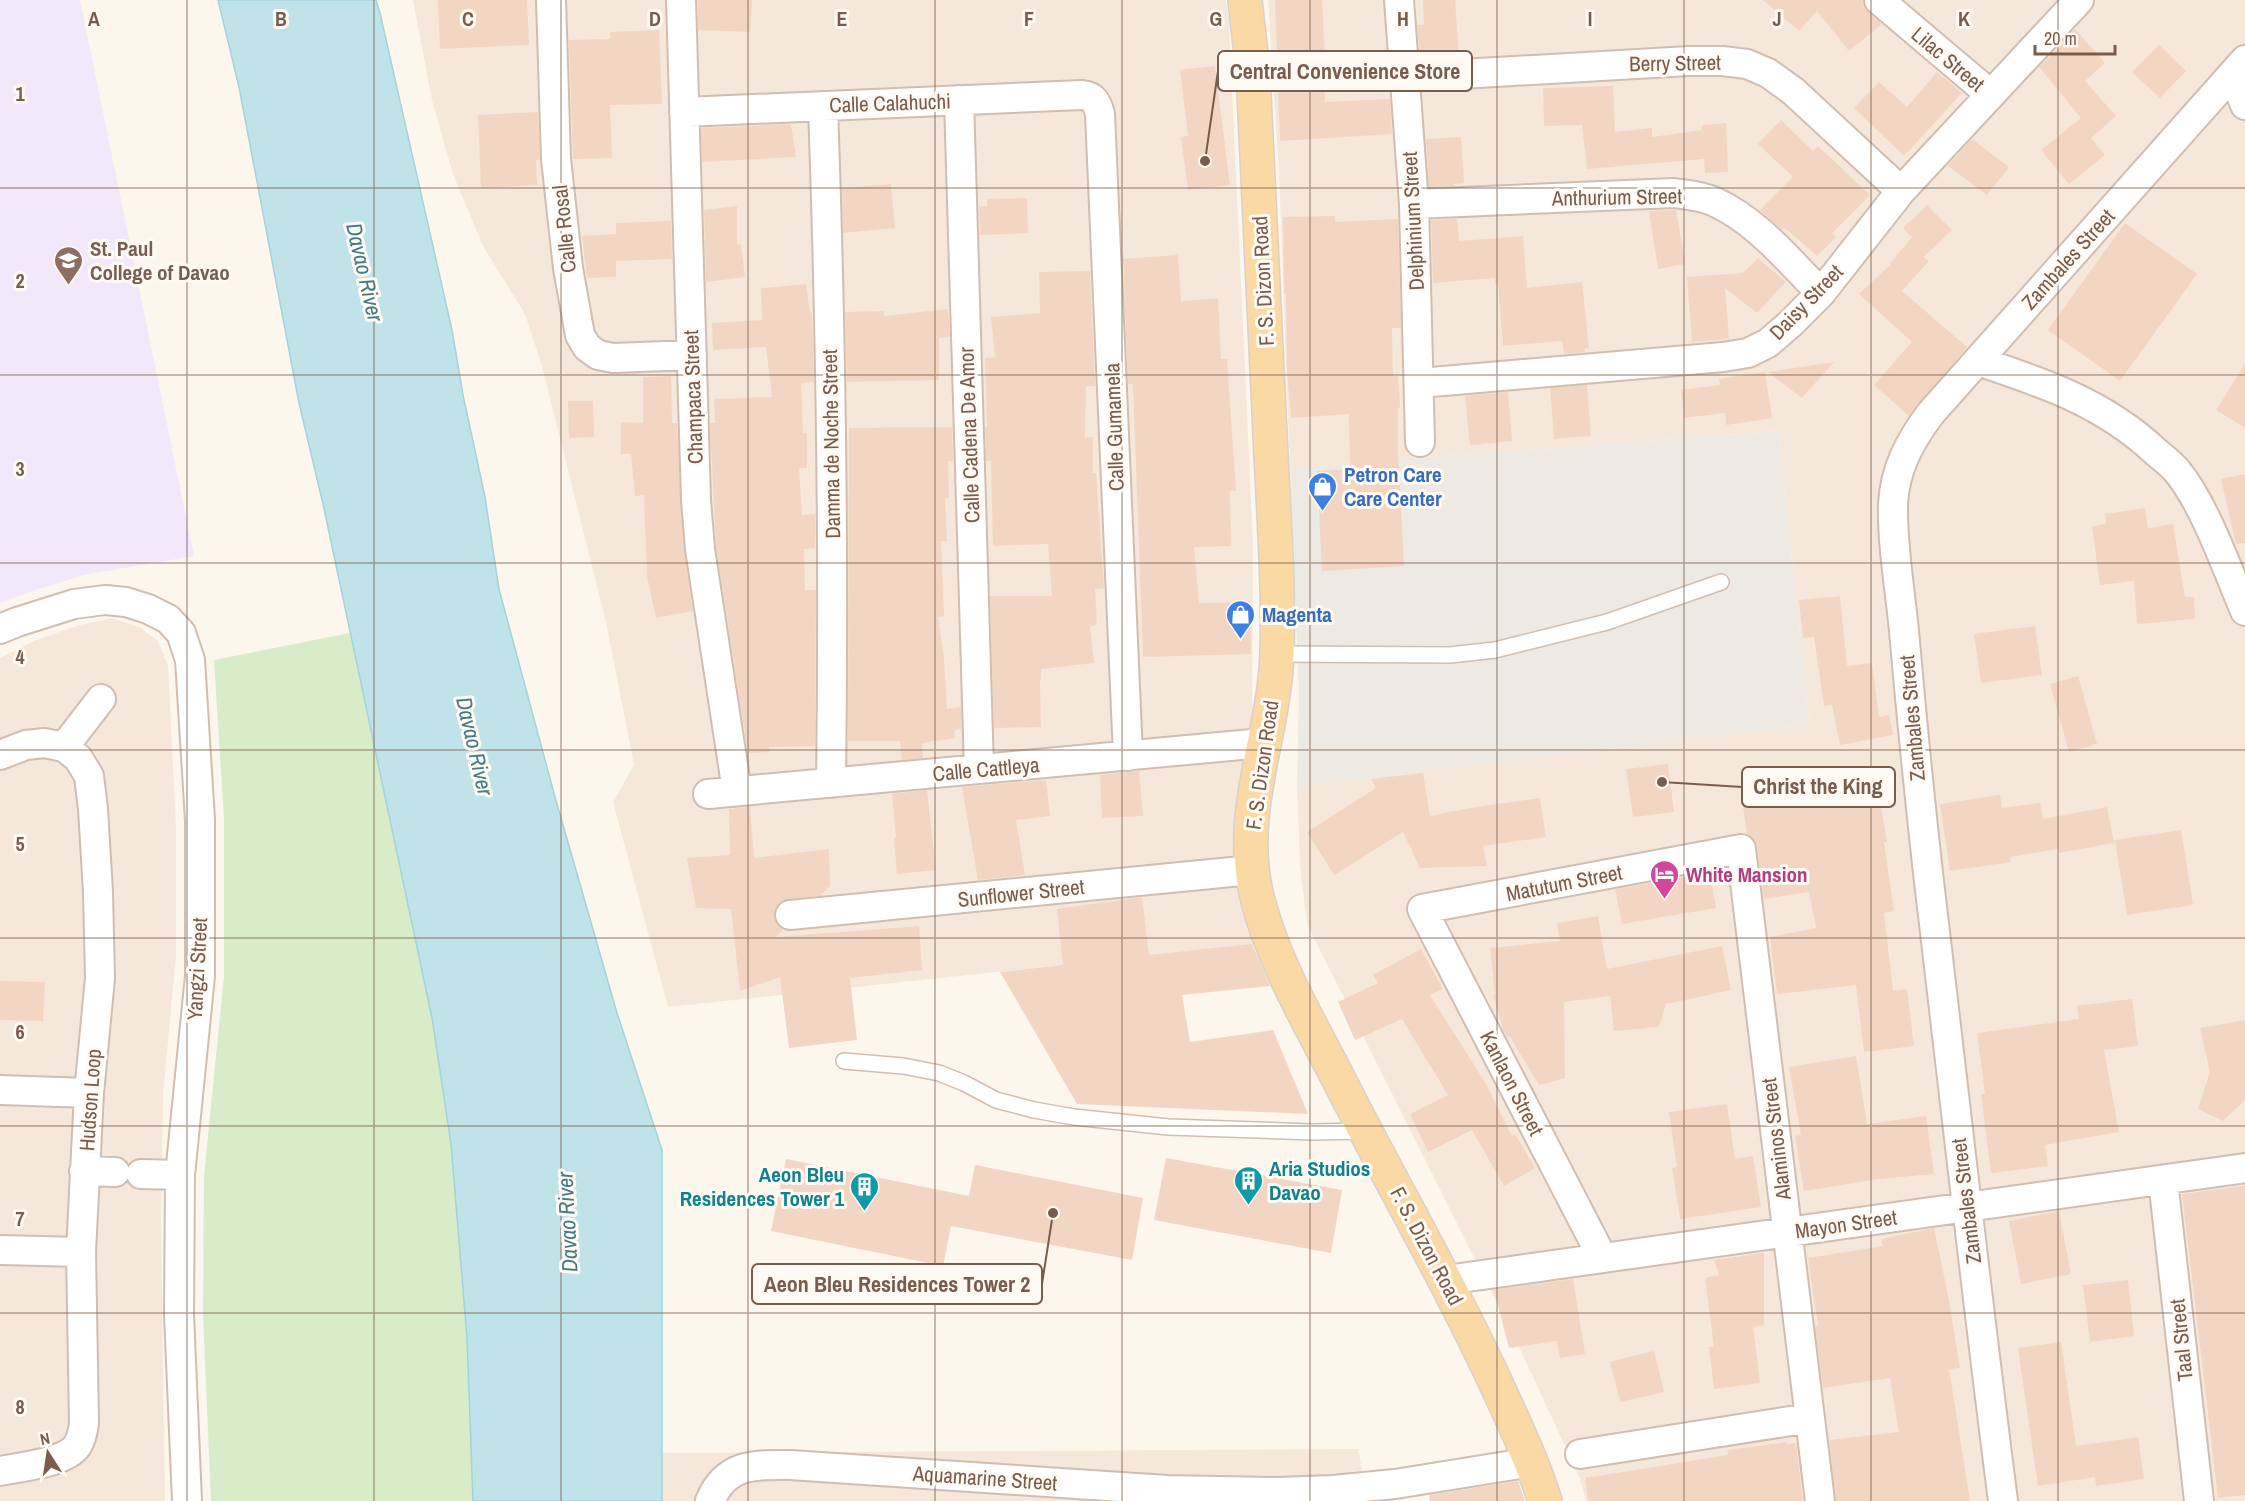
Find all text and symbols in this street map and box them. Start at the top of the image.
text: A [88,5,100,32]
text: B [275,5,287,32]
text: C [462,5,474,32]
text: D [649,5,661,32]
text: E [837,5,848,32]
text: F [1024,5,1034,32]
text: G [1210,5,1222,32]
text: H [1397,5,1409,32]
text: I [1588,5,1592,32]
text: J [1772,5,1782,32]
text: K [1958,5,1970,32]
scale bar [2035,18,2114,56]
street label: Lilac Street [1905,20,1991,98]
text: 20 m [2044,26,2077,51]
street label: Berry Street [1629,48,1721,78]
callout: Central Convenience Store [1218,51,1472,91]
text: Central Convenience Store [1230,56,1460,86]
text: 1 [15,80,25,107]
street label: Calle Calahuchi [829,86,951,120]
street label: Delphinium Street [1395,151,1431,291]
street label: Anthurium Street [1551,181,1683,213]
street label: Calle Rosal [545,184,583,274]
street label: Zambales Street [2015,202,2121,316]
street label: F. S. Dizon Road [1245,215,1281,347]
water label: Davao River [339,220,391,325]
place label: St. Paul College of Davao [90,234,230,287]
school or university icon: St. Paul College of Davao [53,244,85,286]
street label: Daisy Street [1763,258,1849,346]
text: 2 [15,267,25,294]
street label: Champaca Street [676,329,710,464]
street label: Calle Cadena De Amor [951,346,987,524]
street label: Damma de Noche Street [815,349,847,539]
street label: Calle Gumamela [1097,362,1131,492]
text: 3 [15,455,25,482]
place label: Petron Care Care Center [1344,460,1442,513]
shop icon: Petron Care Care Center [1307,470,1339,512]
shop icon: Magenta [1225,598,1257,640]
place label: Magenta [1262,600,1332,629]
text: 4 [15,643,25,670]
street label: Zambales Street [1892,654,1932,782]
water label: Davao River [449,694,501,799]
street label: F. S. Dizon Road [1239,699,1285,831]
street label: Calle Cattleya [931,750,1041,788]
callout: Christ the King [1742,767,1895,807]
text: Christ the King [1753,771,1883,801]
text: 5 [15,830,25,857]
street label: Matutum Street [1503,857,1625,908]
hotel icon: White Mansion [1649,858,1681,900]
place label: White Mansion [1686,860,1808,889]
street label: Sunflower Street [956,872,1086,914]
street label: Yangzi Street [180,917,214,1021]
text: 6 [15,1018,25,1045]
street label: Kanlaon Street [1473,1026,1551,1141]
street label: Hudson Loop [72,1048,108,1152]
street label: Alaminos Street [1754,1076,1798,1203]
street label: Zambales Street [1944,1136,1988,1265]
place label: Aria Studios Davao [1269,1154,1370,1207]
place label: Aeon Bleu Residences Tower 1 [680,1160,844,1213]
building icon: Aria Studios Davao [1232,1164,1264,1206]
water label: Davao River [549,1170,585,1273]
building icon: Aeon Bleu Residences Tower 1 [849,1170,881,1212]
street label: F. S. Dizon Road [1384,1182,1470,1310]
street label: Mayon Street [1793,1202,1899,1245]
text: 7 [15,1205,25,1232]
callout: Aeon Bleu Residences Tower 2 [752,1264,1042,1304]
text: Aeon Bleu Residences Tower 2 [764,1269,1030,1299]
street label: Taal Street [2162,1297,2200,1383]
text: 8 [15,1393,25,1420]
north arrow [18,1423,78,1483]
text: N [38,1427,52,1450]
street label: Aquamarine Street [911,1458,1058,1498]

